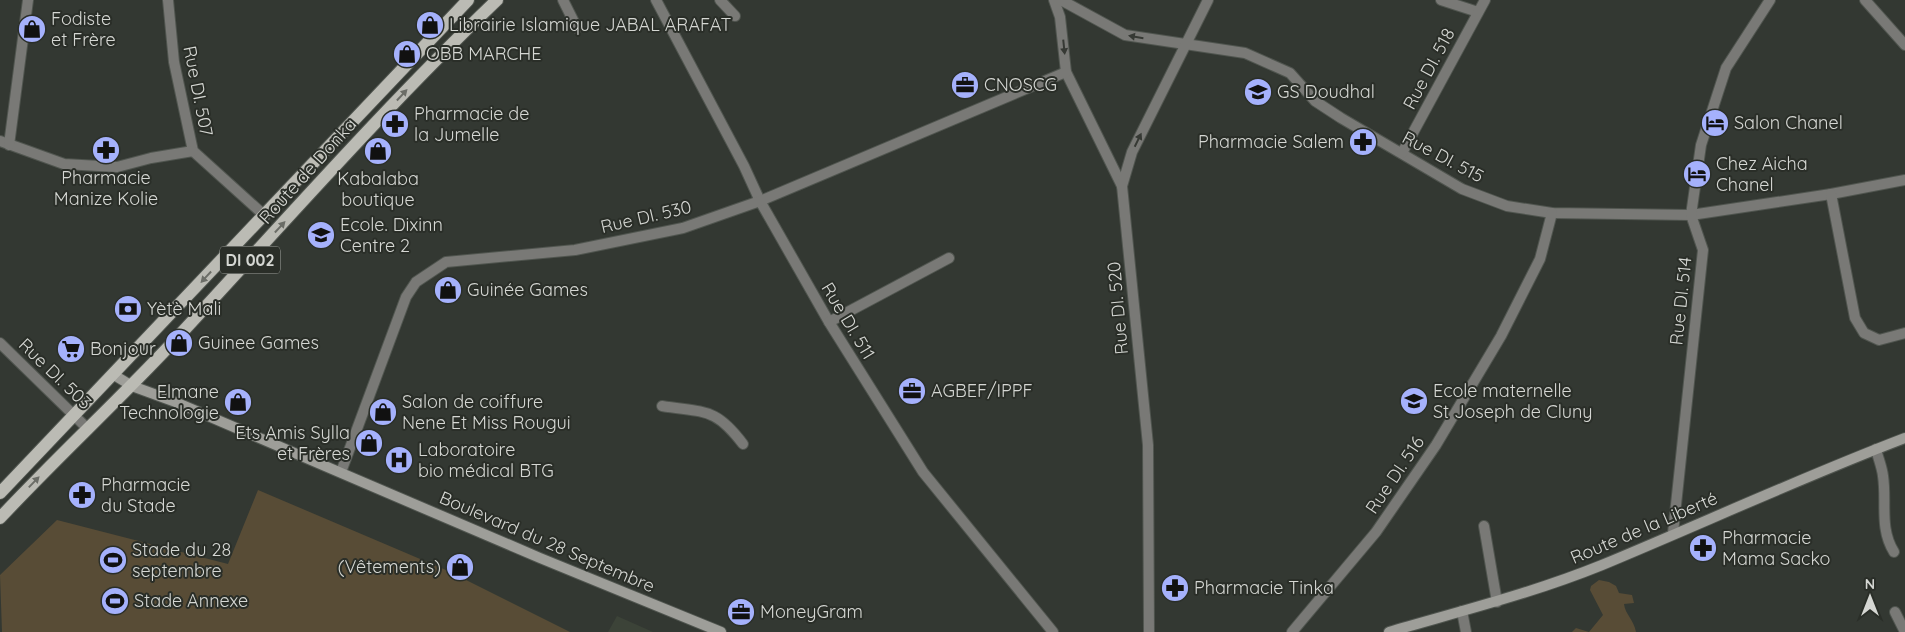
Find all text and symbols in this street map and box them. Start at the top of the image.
place label: Fodiste et Frère [51,7,116,51]
shop icon: Librairie Islamique JABAL ARAFAT [415,10,445,40]
place label: Librairie Islamique JABAL ARAFAT [449,13,731,36]
shop icon: Fodiste et Frère [17,14,47,44]
street label: Rue DI. 518 [1398,24,1460,113]
one-way arrow [1127,33,1143,41]
shop icon: OBB MARCHE [392,39,422,69]
one-way arrow [1060,40,1068,56]
place label: OBB MARCHE [426,42,542,65]
street label: Rue DI. 507 [178,44,219,138]
office icon: CNOSCG [950,70,980,100]
place label: CNOSCG [984,73,1057,96]
school or university icon: GS Doudhal [1243,77,1273,107]
place label: GS Doudhal [1277,80,1375,103]
one-way arrow [396,89,408,101]
place label: Pharmacie de la Jumelle [414,102,529,146]
hotel icon: Salon Chanel [1700,108,1730,138]
pharmacy icon: Pharmacie de la Jumelle [380,109,410,139]
place label: Salon Chanel [1734,111,1843,134]
street label: Route de Donka [254,113,361,229]
street label: Rue DI. 515 [1398,125,1488,188]
pharmacy icon: Pharmacie Salem [1348,127,1378,157]
place label: Pharmacie Salem [1198,130,1344,153]
one-way arrow [1134,133,1142,148]
pharmacy icon: Pharmacie Manize Kolie [91,135,121,165]
shop icon: Kabalaba boutique [363,136,393,166]
place label: Chez Aicha Chanel [1716,152,1808,196]
hotel icon: Chez Aicha Chanel [1682,159,1712,189]
place label: Pharmacie Manize Kolie [54,166,158,210]
place label: Kabalaba boutique [337,167,419,211]
street label: Rue DI. 530 [598,195,694,238]
place label: Ecole. Dixinn Centre 2 [340,213,443,257]
school or university icon: Ecole. Dixinn Centre 2 [306,220,336,250]
one-way arrow [274,222,286,234]
road number: DI 002 [220,246,280,274]
street label: Rue DI. 514 [1664,256,1697,346]
street label: Rue DI. 520 [1102,261,1133,356]
one-way arrow [200,271,212,283]
shop icon: Guinée Games [433,275,463,305]
place label: Guinée Games [467,278,588,301]
street label: Rue DI. 511 [816,278,880,364]
bank icon: Yètè Mali [113,294,143,324]
place label: Yètè Mali [147,297,221,320]
shop icon: Guinee Games [164,328,194,358]
place label: Guinee Games [198,331,319,354]
street label: Rue DI. 503 [14,333,97,414]
supermarket icon: Bonjour [56,334,86,364]
place label: Bonjour [90,337,156,360]
office icon: AGBEF/IPPF [897,376,927,406]
place label: AGBEF/IPPF [931,379,1033,402]
place label: Ecole maternelle St Joseph de Cluny [1433,379,1593,423]
place label: Elmane Technologie [119,380,219,424]
school or university icon: Ecole maternelle St Joseph de Cluny [1399,386,1429,416]
shop icon: Elmane Technologie [223,387,253,417]
place label: Salon de coiffure Nene Et Miss Rougui [402,390,571,434]
shop icon: Salon de coiffure Nene Et Miss Rougui [368,397,398,427]
place label: Ets Amis Sylla et Frères [235,421,350,465]
shop icon: Ets Amis Sylla et Frères [354,428,384,458]
street label: Rue DI. 516 [1360,431,1429,518]
place label: Laboratoire bio médical BTG [418,438,554,482]
hospital icon: Laboratoire bio médical BTG [384,445,414,475]
place label: Pharmacie du Stade [101,473,190,517]
one-way arrow [28,477,40,489]
pharmacy icon: Pharmacie du Stade [67,480,97,510]
street label: Boulevard du 28 Septembre [436,486,658,597]
street label: Route de la Liberté [1567,486,1721,569]
place label: Pharmacie Mama Sacko [1722,526,1831,570]
pharmacy icon: Pharmacie Mama Sacko [1688,533,1718,563]
place label: Stade du 28 septembre [132,538,231,582]
sports icon: Stade du 28 septembre [98,545,128,575]
shop icon: (Vêtements) [445,552,475,582]
place label: (Vêtements) [338,555,441,578]
north arrow [1845,572,1895,622]
pharmacy icon: Pharmacie Tinka [1160,573,1190,603]
text: N [1865,575,1875,593]
place label: Pharmacie Tinka [1194,576,1334,599]
sports icon: Stade Annexe [100,586,130,616]
place label: Stade Annexe [134,589,248,612]
office icon: MoneyGram [726,597,756,627]
place label: MoneyGram [760,600,863,623]

